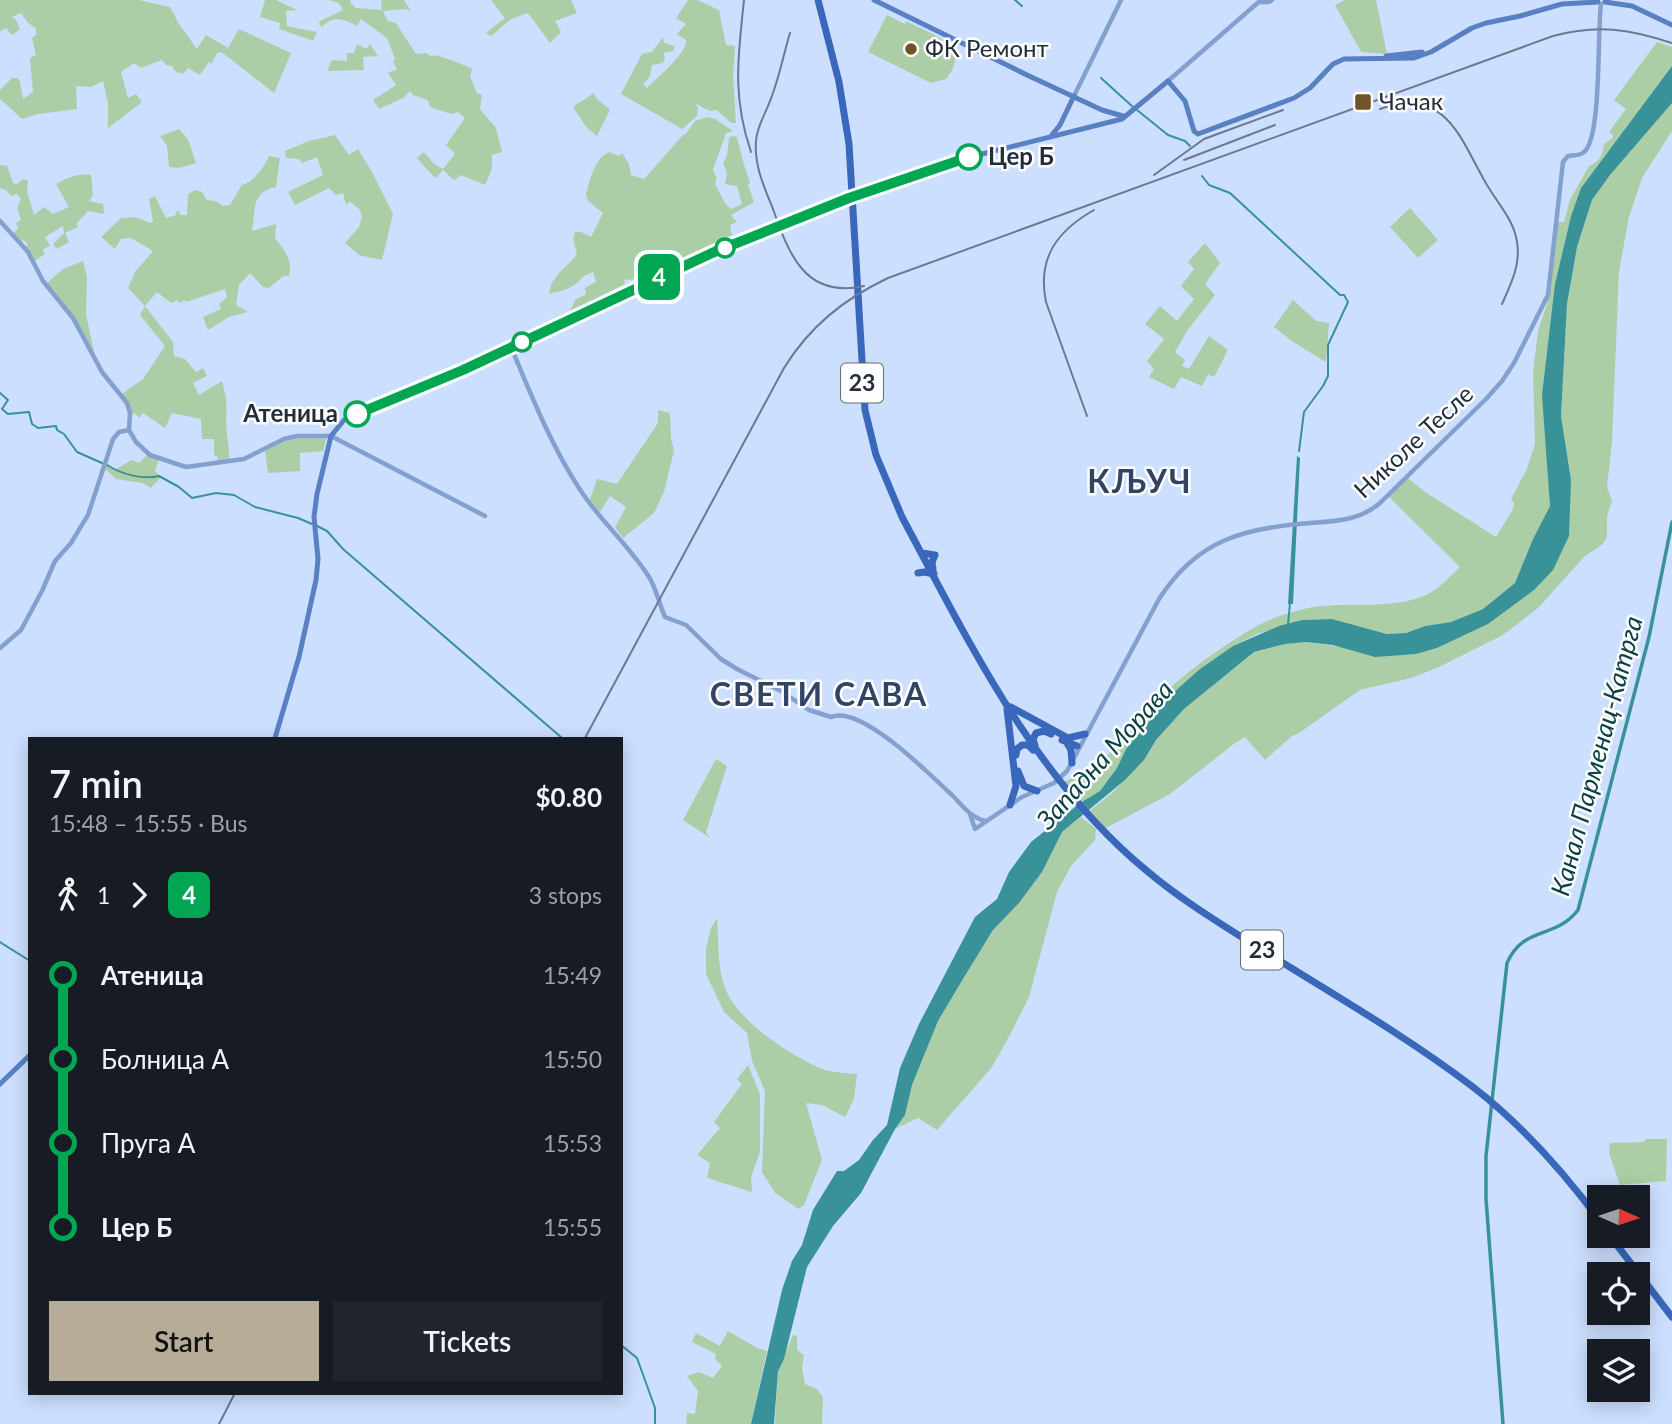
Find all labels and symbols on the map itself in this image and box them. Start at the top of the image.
place label: ФК Ремонт [925,33,1049,62]
marker: ФК Ремонт [903,41,919,57]
place label: Чачак [1379,86,1444,115]
marker: Чачак [1353,92,1373,112]
place label: Цер Б [988,141,1054,170]
marker: Цер Б [956,144,982,170]
unlabelled marker [715,238,735,258]
line badge: 4 [636,254,682,300]
unlabelled marker [512,332,532,352]
road number: 23 [841,364,883,402]
street label: Николе Тесле [1347,378,1478,503]
place label: Атеница [242,398,338,427]
marker: Атеница [344,401,370,427]
district label: КЉУЧ [1087,461,1193,500]
water label: Канал Парменац-Катрга [1543,612,1649,899]
water label: Западна Морава [1028,673,1179,836]
district label: СВЕТИ САВА [710,674,928,713]
road number: 23 [1241,931,1283,970]
north arrow [1587,1185,1650,1248]

